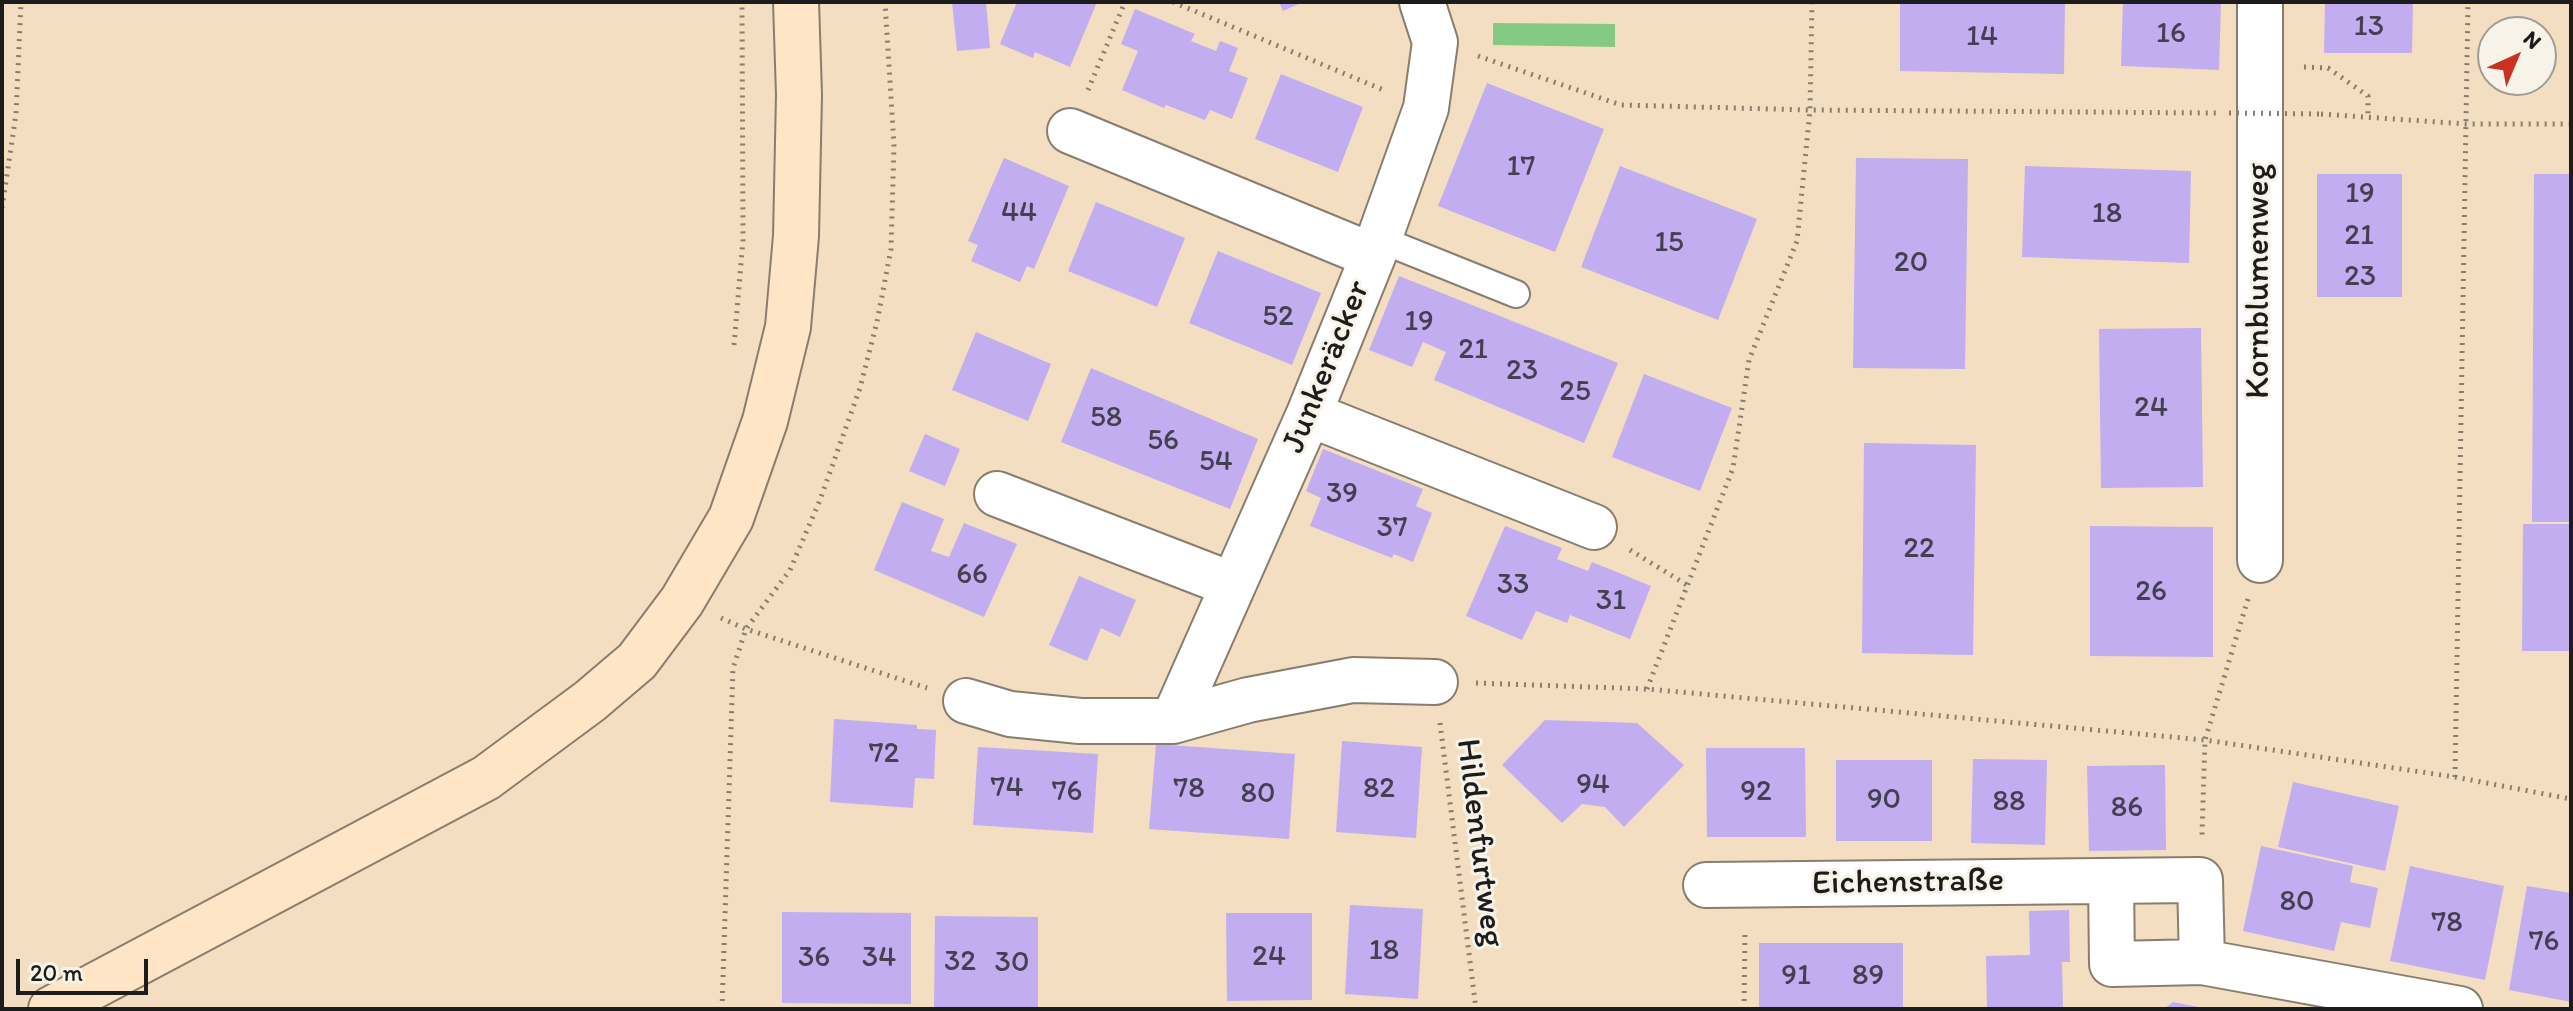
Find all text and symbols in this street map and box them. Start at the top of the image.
house number: 13 [2354,9,2384,45]
house number: 16 [2156,16,2186,52]
north arrow [2477,16,2557,96]
house number: 14 [1966,19,1998,55]
text: N [2518,25,2547,55]
house number: 17 [1507,149,1535,185]
street label: Kornblumenweg [2239,163,2279,399]
house number: 19 [2345,176,2375,212]
house number: 44 [1001,195,1037,231]
house number: 18 [2092,196,2122,232]
house number: 21 [2344,218,2374,254]
house number: 15 [1654,225,1684,261]
house number: 20 [1894,245,1928,281]
house number: 23 [2344,259,2376,295]
street label: Junkeräcker [1274,275,1380,459]
house number: 52 [1262,299,1294,335]
house number: 19 [1404,304,1434,340]
house number: 21 [1458,332,1488,368]
house number: 23 [1506,353,1538,389]
house number: 25 [1559,374,1591,410]
house number: 24 [2134,390,2168,426]
house number: 58 [1090,400,1122,436]
house number: 56 [1147,423,1179,459]
house number: 54 [1199,444,1233,480]
house number: 39 [1326,476,1358,512]
house number: 37 [1376,510,1408,546]
house number: 22 [1903,531,1935,567]
house number: 66 [956,557,988,593]
house number: 33 [1497,567,1529,603]
house number: 26 [2135,574,2167,610]
house number: 31 [1596,583,1626,619]
house number: 72 [869,736,899,772]
street label: Hildenfurtweg [1446,737,1512,949]
house number: 94 [1576,767,1610,803]
house number: 74 [991,770,1023,806]
house number: 78 [1173,771,1205,807]
house number: 82 [1363,771,1395,807]
house number: 76 [1052,774,1082,810]
house number: 92 [1740,774,1772,810]
house number: 80 [1241,776,1275,812]
house number: 90 [1867,782,1901,818]
house number: 88 [1993,784,2025,820]
house number: 86 [2111,790,2143,826]
street label: Eichenstraße [1812,861,2004,905]
house number: 80 [2280,884,2314,920]
house number: 78 [2431,905,2463,941]
house number: 76 [2529,924,2559,960]
house number: 18 [1369,933,1399,969]
house number: 24 [1252,939,1286,975]
house number: 36 [798,940,830,976]
house number: 34 [862,940,896,976]
scale bar [20,943,152,993]
house number: 32 [944,944,976,980]
house number: 30 [995,945,1029,981]
text: 20 m [30,958,83,987]
house number: 91 [1781,958,1811,994]
house number: 89 [1852,958,1884,994]

